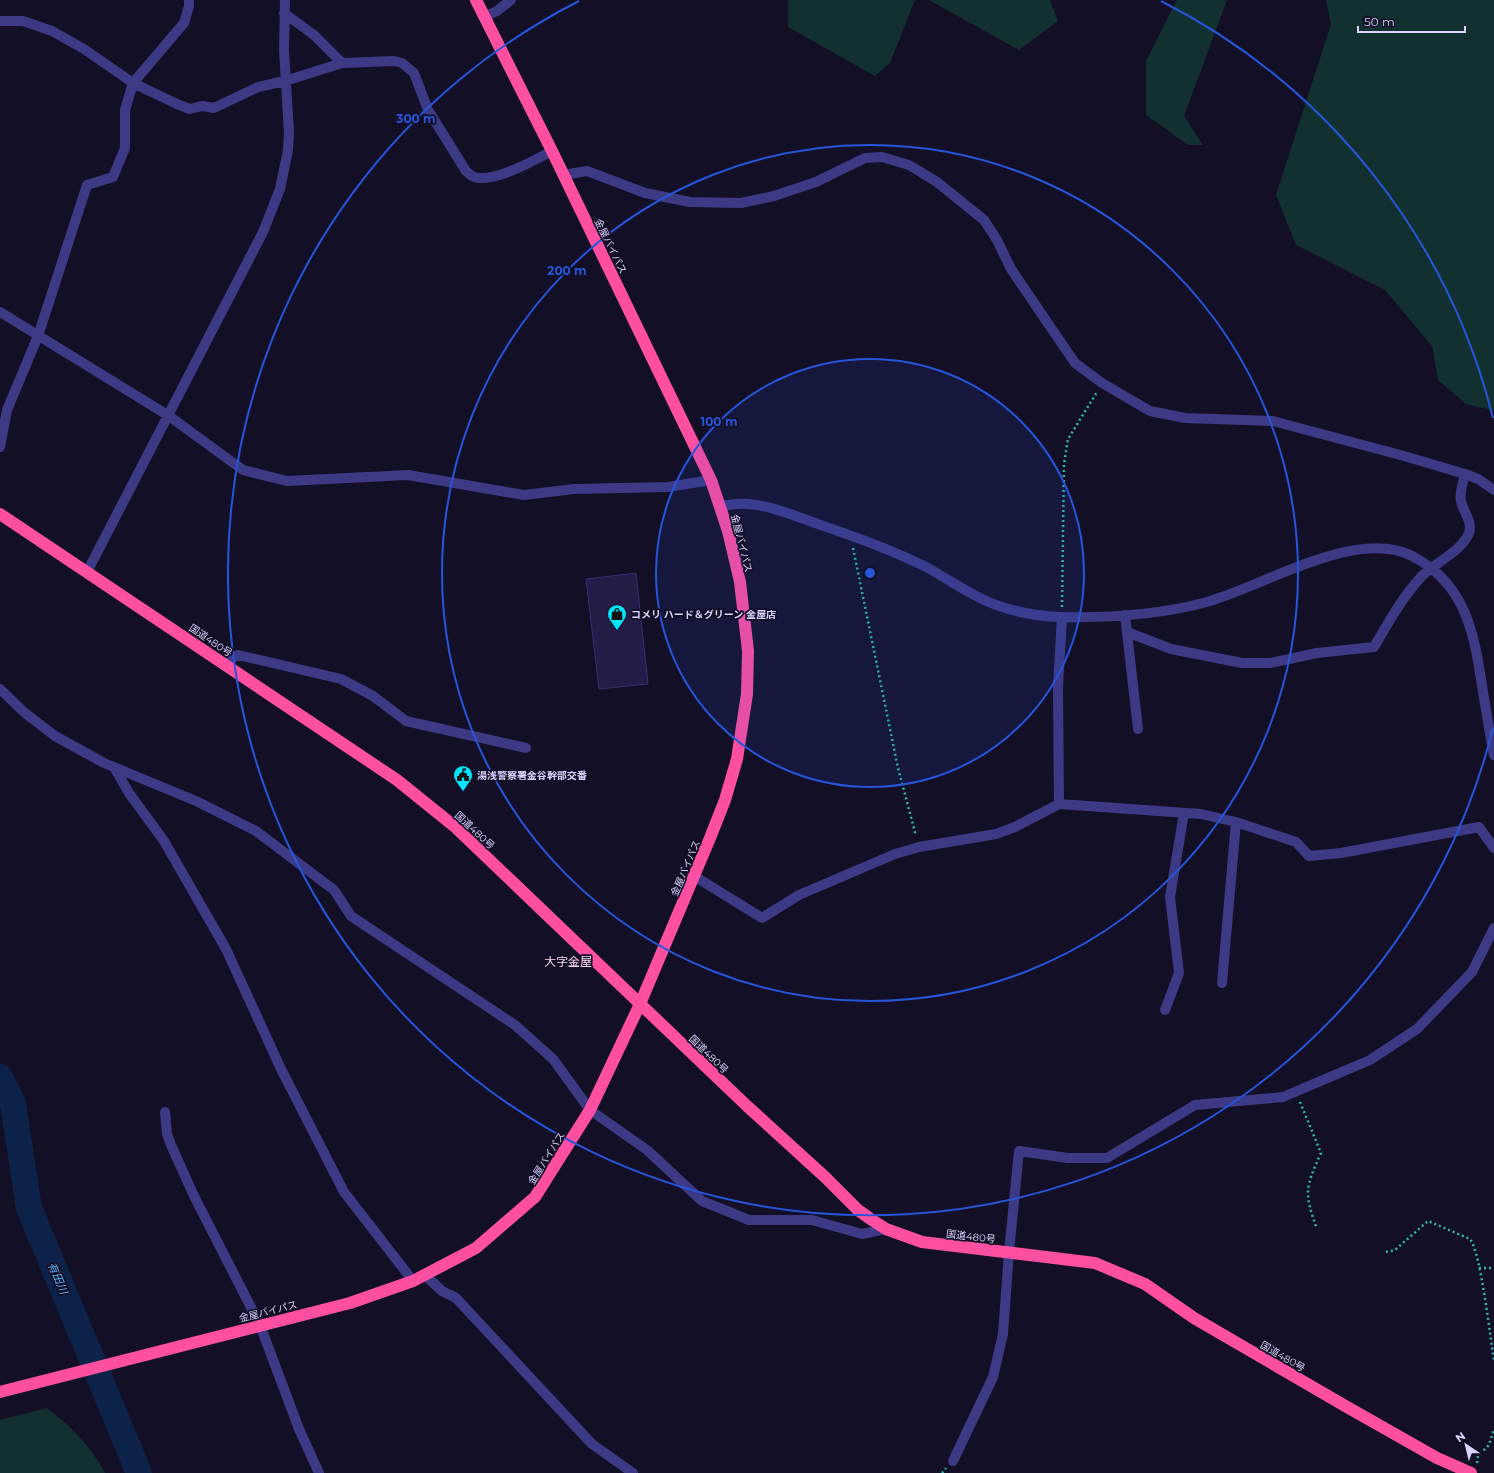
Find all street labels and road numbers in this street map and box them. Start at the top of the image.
street label: 金屋バイパス [592,216,630,276]
street label: 金屋バイパス [728,513,755,574]
street label: 国道480号 [186,621,235,660]
street label: 国道480号 [452,809,497,852]
street label: 金屋バイパス [668,838,703,898]
street label: 国道480号 [686,1032,731,1076]
street label: 金屋バイパス [525,1129,568,1187]
street label: 国道480号 [945,1227,996,1246]
street label: 金屋バイパス [238,1298,299,1325]
street label: 国道480号 [1258,1338,1308,1374]

